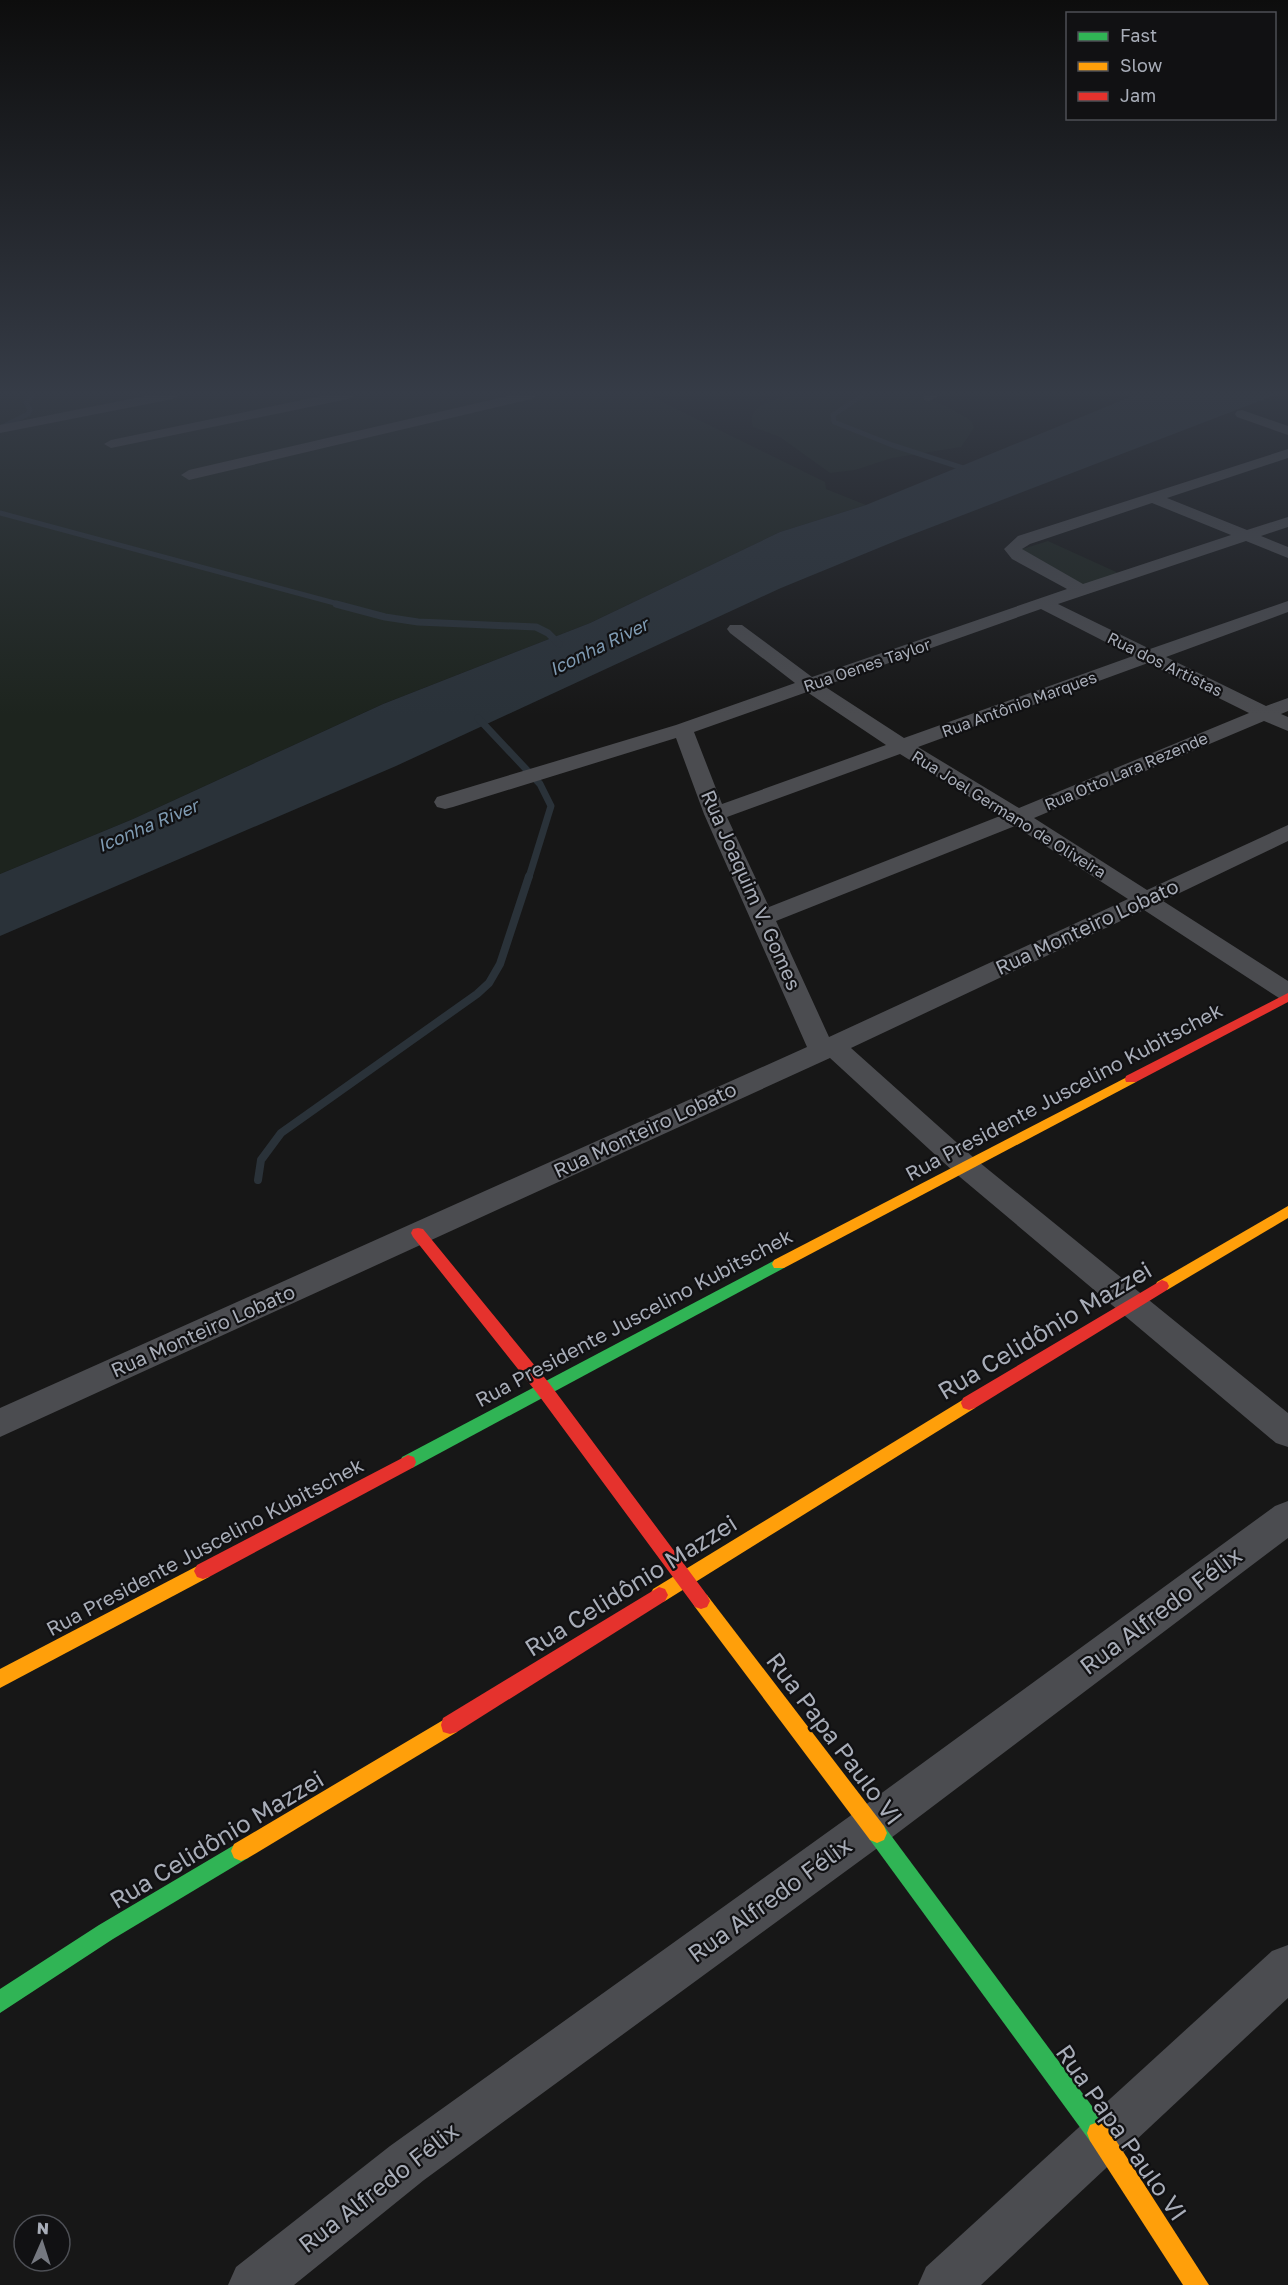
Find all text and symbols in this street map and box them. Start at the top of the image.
legend [1066,12,1276,120]
text: Fast [1120,24,1157,46]
text: Slow [1120,54,1163,76]
text: Jam [1120,84,1156,106]
water label: Iconha River [546,611,654,680]
street label: Rua dos Artistas [1104,627,1226,701]
street label: Rua Oenes Taylor [801,634,933,696]
street label: Rua Antônio Marques [939,667,1099,741]
street label: Rua Otto Lara Rezende [1041,728,1211,814]
street label: Rua Joel Germano de Oliveira [908,746,1110,882]
street label: Rua Joaquim V. Gomes [697,786,807,993]
water label: Iconha River [94,793,204,856]
street label: Rua Monteiro Lobato [991,873,1182,979]
street label: Rua Presidente Juscelino Kubitschek [901,997,1226,1185]
street label: Rua Monteiro Lobato [549,1076,740,1182]
street label: Rua Presidente Juscelino Kubitschek [471,1223,796,1411]
street label: Rua Celidônio Mazzei [932,1254,1156,1405]
street label: Rua Monteiro Lobato [107,1279,298,1382]
street label: Rua Presidente Juscelino Kubitschek [42,1452,367,1640]
street label: Rua Celidônio Mazzei [519,1508,741,1662]
street label: Rua Alfredo Félix [1074,1540,1247,1680]
street label: Rua Papa Paulo VI [761,1646,909,1830]
street label: Rua Celidônio Mazzei [104,1763,328,1914]
street label: Rua Alfredo Félix [682,1830,857,1968]
street label: Rua Papa Paulo VI [1051,2039,1194,2226]
street label: Rua Alfredo Félix [292,2115,464,2258]
north arrow [12,2213,72,2273]
text: N [36,2218,49,2238]

